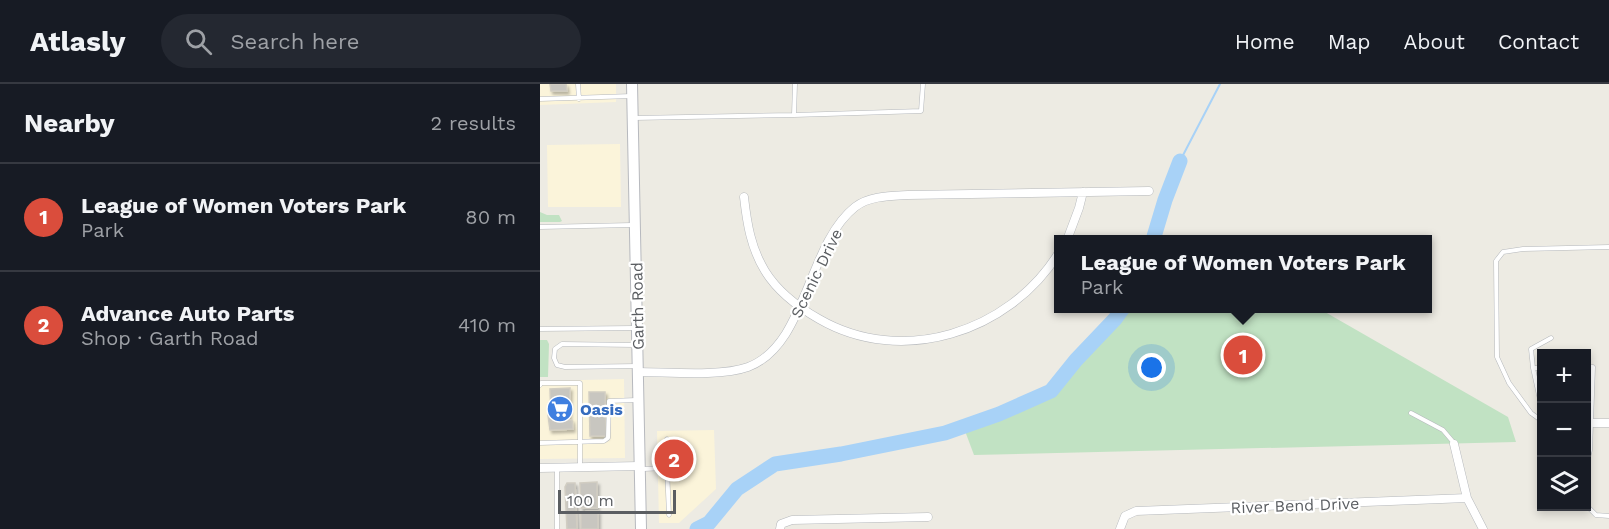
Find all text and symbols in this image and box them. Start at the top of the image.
search box [161,14,581,68]
text: Atlasly [30,25,125,58]
icon: search [182,25,215,58]
text: Search here [230,29,359,54]
text: Home [1235,29,1295,54]
text: Map [1328,29,1371,54]
text: About [1404,29,1465,54]
text: Contact [1498,29,1579,54]
text: Nearby [24,108,115,138]
text: 2 results [431,111,516,135]
text: League of Women Voters Park [81,193,406,218]
text: 1 [39,205,48,229]
text: 80 m [465,205,516,229]
text: Park [81,218,124,242]
street label: Scenic Drive [787,226,846,321]
popup [1054,235,1432,313]
text: League of Women Voters Park [1080,250,1406,275]
street label: Garth Road [627,262,648,350]
text: Park [1080,275,1123,299]
text: Advance Auto Parts [81,301,294,326]
text: 2 [38,313,49,337]
text: 410 m [458,313,516,337]
text: Shop · Garth Road [81,326,259,350]
pin: 1 [1224,332,1262,378]
map controls [1537,349,1591,511]
button: + [1537,349,1591,403]
your location [1137,353,1166,382]
supermarket icon: Oasis [545,394,575,424]
place label: Oasis [580,400,623,419]
button: − [1537,403,1591,457]
pin: 2 [654,436,694,482]
button: layers [1537,457,1591,511]
scale bar [558,487,676,514]
text: 100 m [567,491,614,510]
street label: River Bend Drive [1230,494,1360,517]

